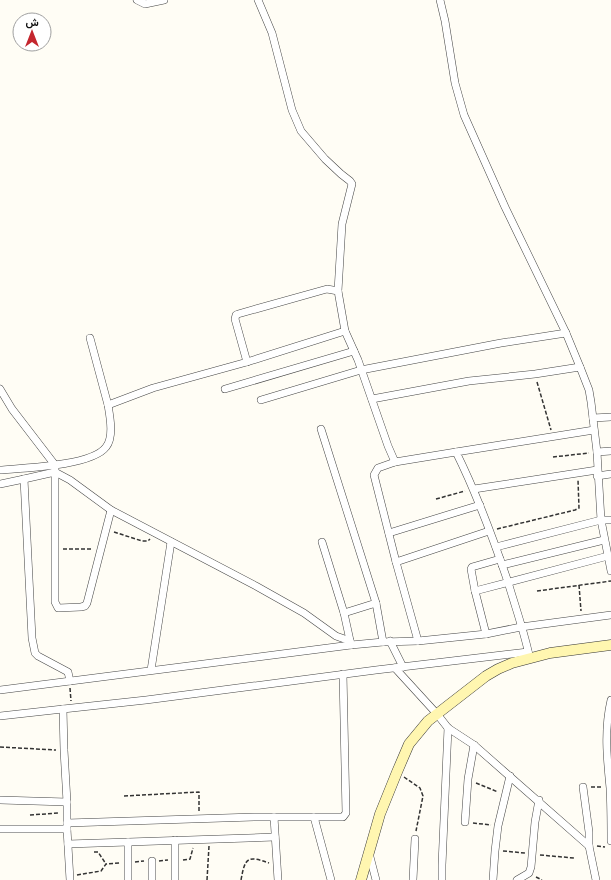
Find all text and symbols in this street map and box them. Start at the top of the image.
north arrow [12,12,52,52]
text: ش [25,14,39,29]

